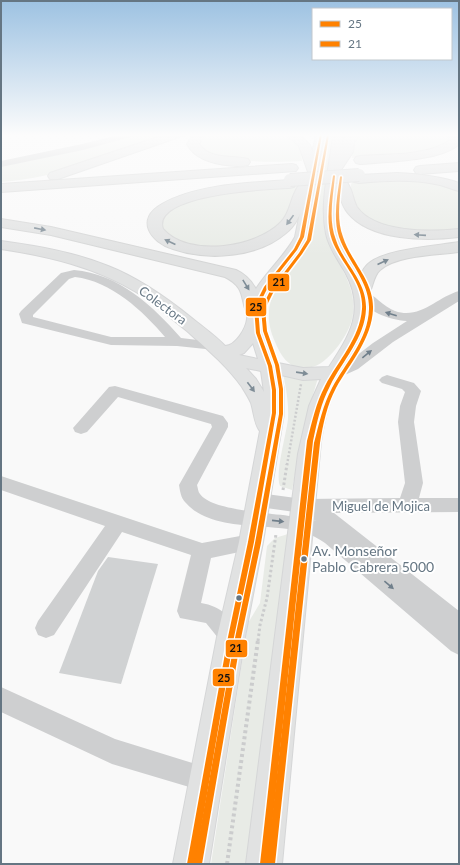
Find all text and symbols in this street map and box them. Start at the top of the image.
legend [312,8,452,60]
text: 25 [348,16,362,31]
text: 21 [348,36,362,51]
one-way arrow [286,214,294,225]
one-way arrow [33,226,46,232]
one-way arrow [414,231,426,238]
one-way arrow [165,239,176,245]
one-way arrow [377,258,389,265]
line badge: 21 [267,273,290,292]
text: 21 [273,275,285,288]
one-way arrow [243,279,250,291]
street label: Colectora [136,282,190,328]
line badge: 25 [245,297,267,317]
text: 25 [250,300,262,313]
one-way arrow [385,311,397,317]
one-way arrow [361,350,372,359]
one-way arrow [296,370,308,376]
one-way arrow [247,381,256,392]
street label: Miguel de Mojica [332,498,430,514]
one-way arrow [272,518,284,524]
place label: Av. Monseñor Pablo Cabrera 5000 [312,542,434,575]
marker: Av. Monseñor Pablo Cabrera 5000 [299,554,309,564]
one-way arrow [383,580,394,589]
unlabelled marker [234,593,244,603]
line badge: 21 [225,639,248,658]
text: 21 [230,641,242,654]
line badge: 25 [212,668,235,687]
text: 25 [218,671,230,684]

